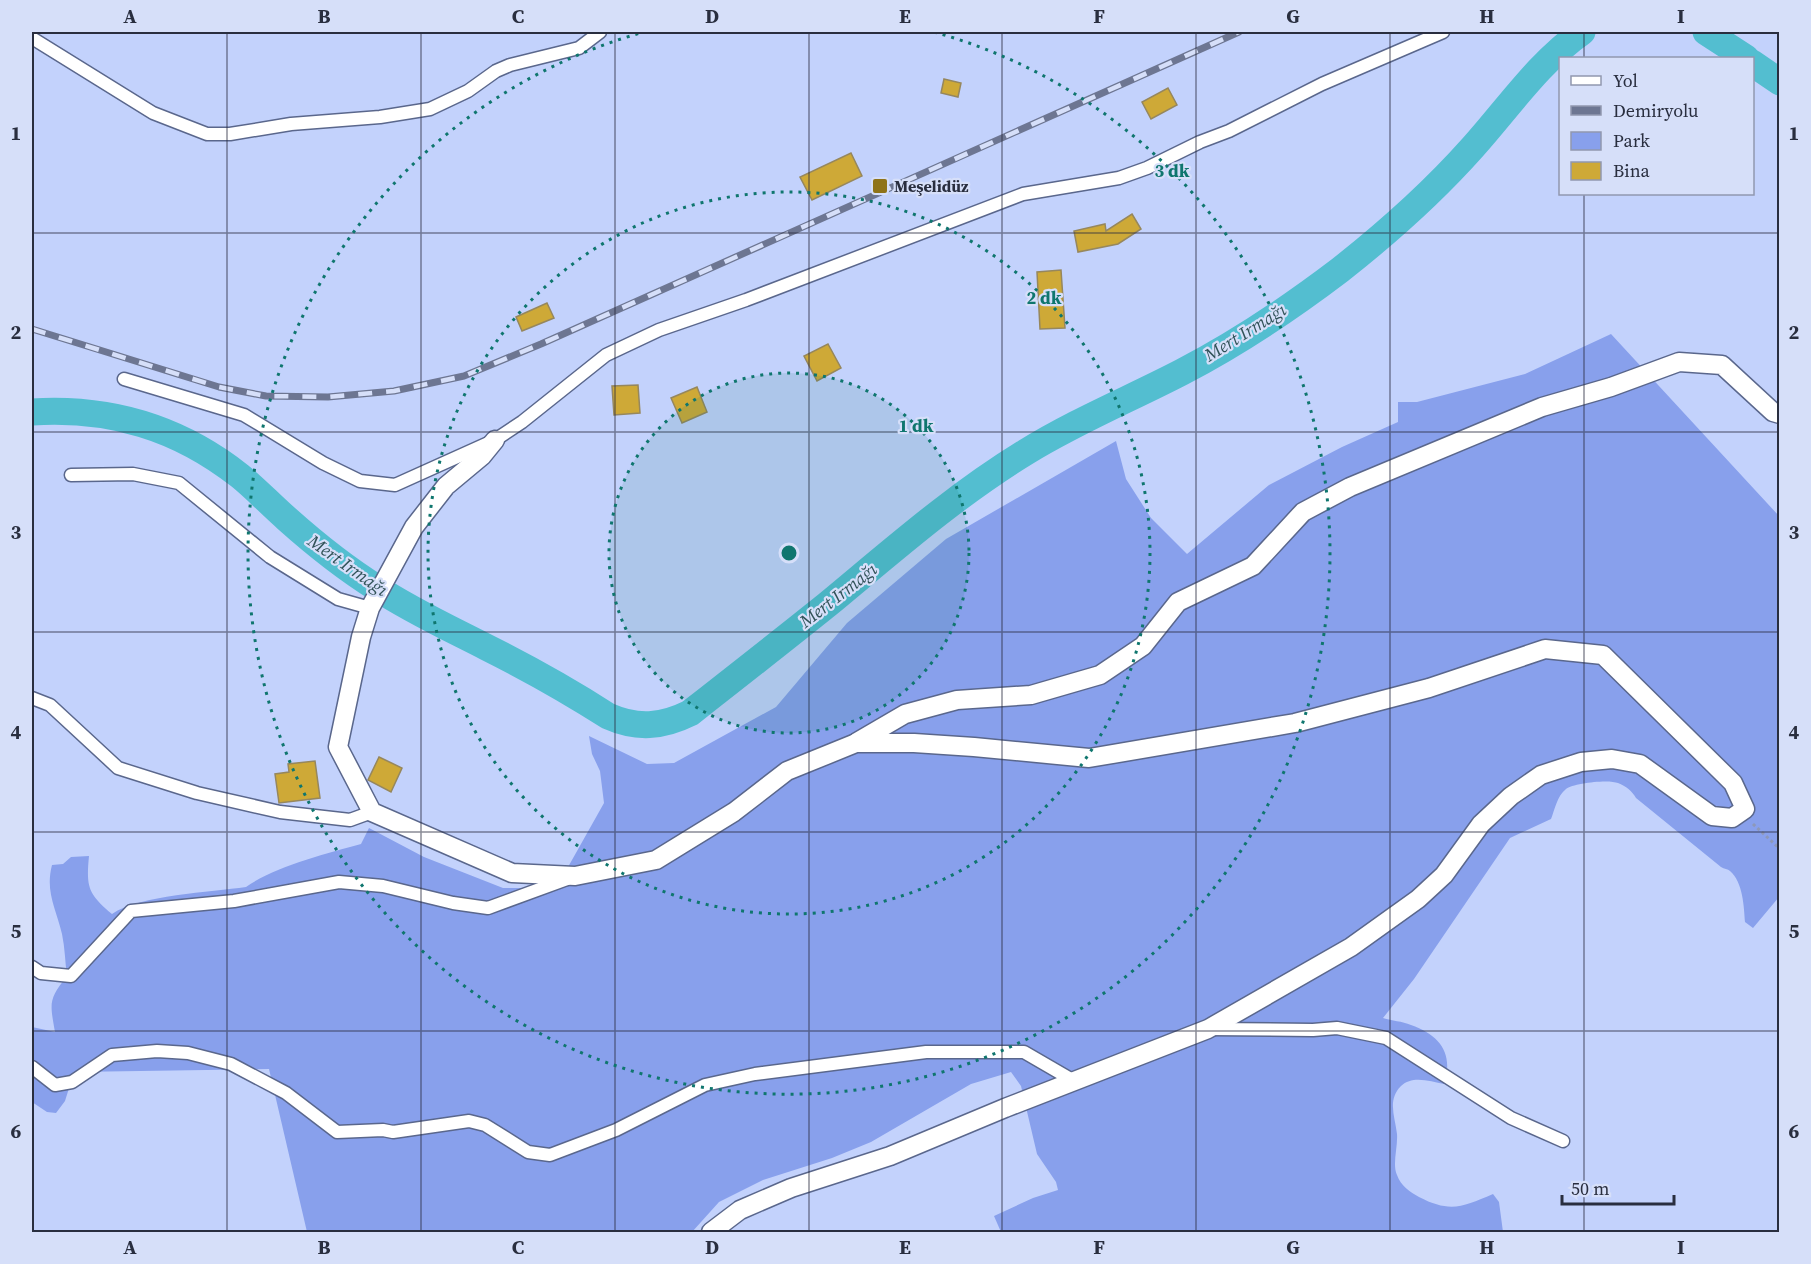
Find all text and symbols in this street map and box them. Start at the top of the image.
text: A [123,2,137,30]
text: B [317,2,331,30]
text: C [512,2,524,30]
text: D [705,2,719,30]
text: E [899,2,911,30]
text: F [1093,2,1105,30]
text: G [1286,2,1300,30]
text: H [1479,2,1495,30]
text: I [1677,2,1685,30]
legend [1559,57,1754,195]
text: Yol [1613,68,1638,93]
text: Demiryolu [1613,98,1699,123]
text: 1 [11,119,21,147]
text: 1 [1789,119,1799,147]
text: Park [1613,128,1650,153]
text: 3 dk [1154,158,1190,183]
text: Bina [1613,158,1651,183]
place label: Meşelidüz [894,175,969,197]
marker: Meşelidüz [871,177,889,195]
text: 2 dk [1026,285,1062,310]
water label: Mert Irmağı [1198,297,1291,368]
text: 2 [11,318,22,346]
text: 2 [1789,318,1800,346]
text: 1 dk [898,413,934,438]
text: 3 [11,518,22,546]
text: 3 [1789,518,1800,546]
water label: Mert Irmağı [302,528,393,602]
centre of rings [779,543,799,563]
water label: Mert Irmağı [793,556,883,634]
text: 4 [11,718,22,746]
text: 4 [1789,718,1800,746]
text: 5 [11,917,22,945]
text: 5 [1789,917,1800,945]
text: 6 [11,1117,22,1145]
text: 6 [1789,1117,1800,1145]
scale bar [1562,1168,1674,1206]
text: 50 m [1571,1176,1609,1201]
text: A [123,1233,137,1261]
text: B [317,1233,331,1261]
text: C [512,1233,524,1261]
text: D [705,1233,719,1261]
text: E [899,1233,911,1261]
text: F [1093,1233,1105,1261]
text: G [1286,1233,1300,1261]
text: H [1479,1233,1495,1261]
text: I [1677,1233,1685,1261]

